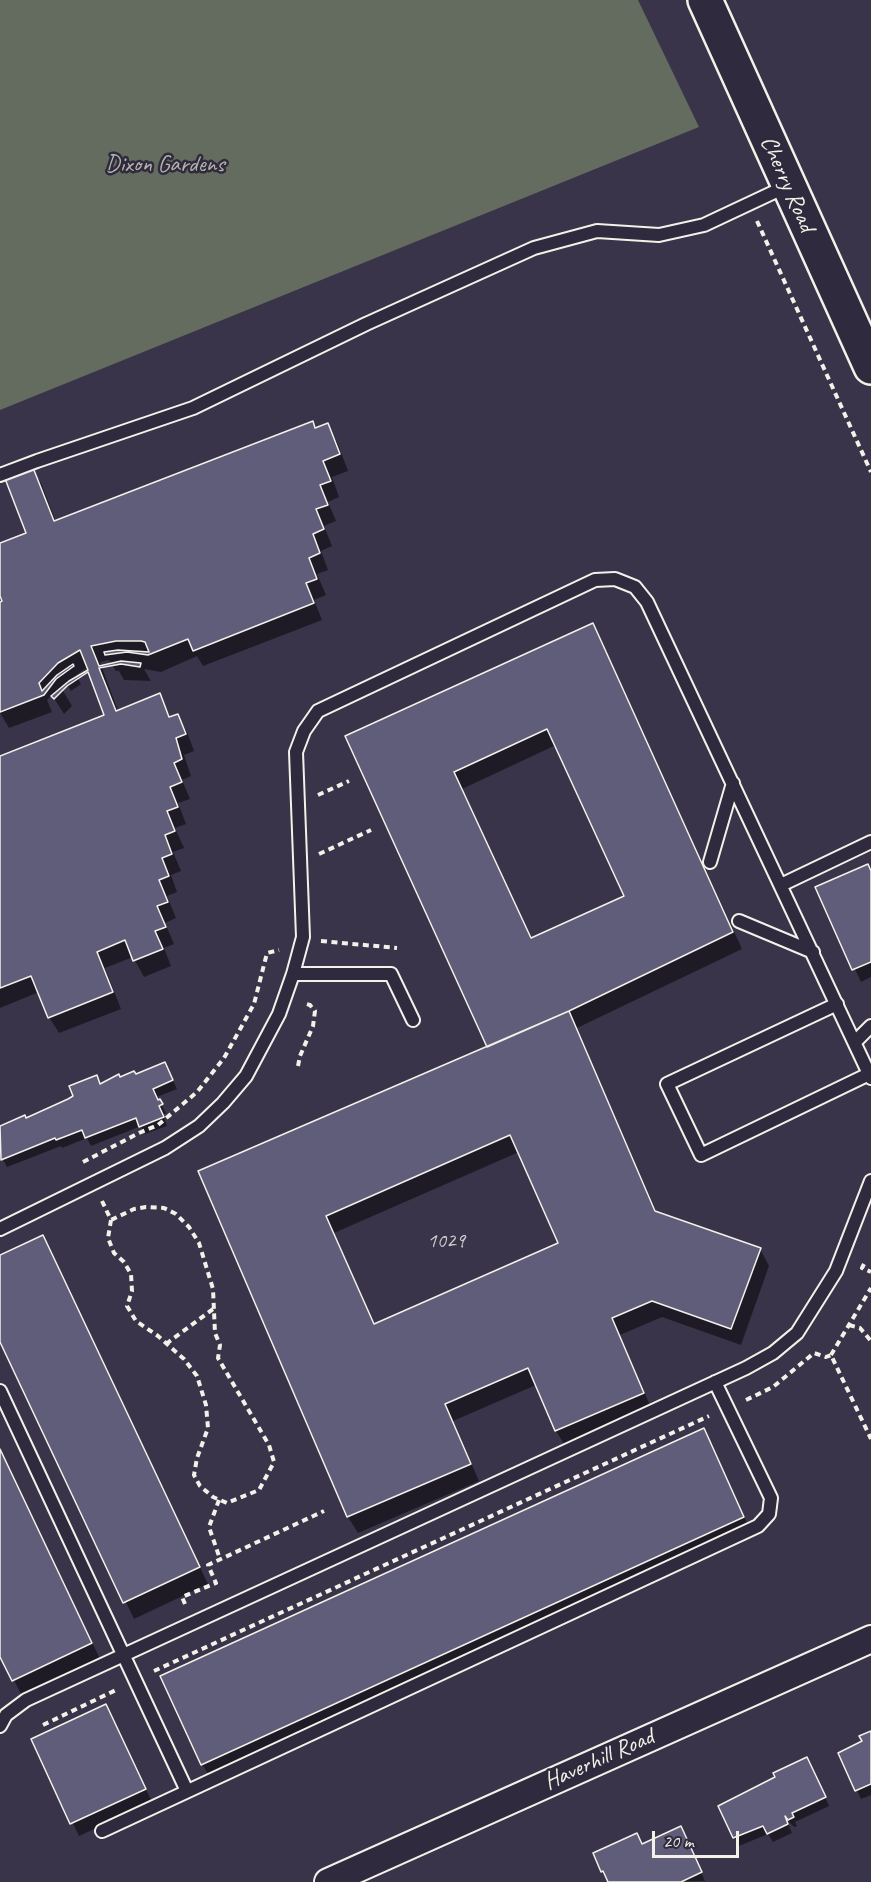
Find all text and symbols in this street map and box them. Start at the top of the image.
street label: Cherry Road [753,132,821,236]
park label: Dixon Gardens [105,151,225,179]
house number: 1029 [427,1228,465,1254]
street label: Haverhill Road [540,1723,658,1797]
scale bar [655,1819,742,1857]
text: 20 m [663,1830,694,1852]

